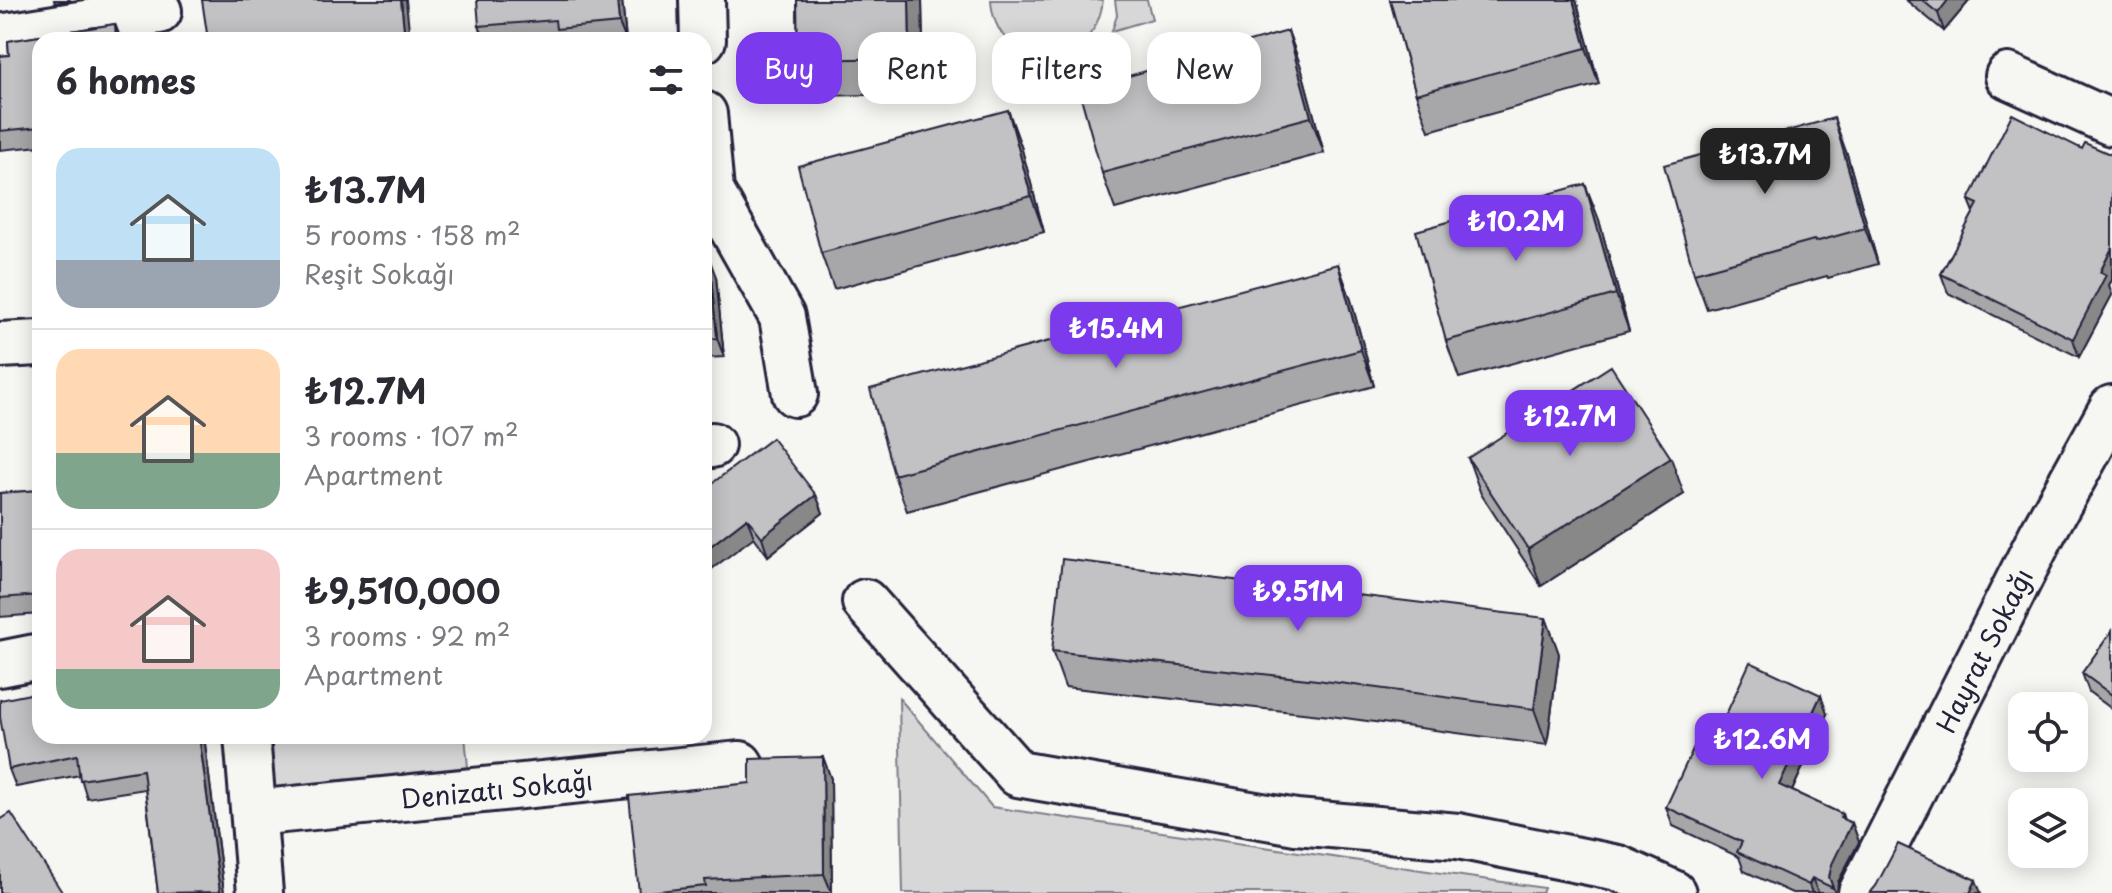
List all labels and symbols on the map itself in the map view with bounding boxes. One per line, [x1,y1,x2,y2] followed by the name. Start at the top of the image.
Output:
[1700,128,1830,196] pin: ₺13.7M
[1451,195,1581,263] pin: ₺10.2M
[1051,302,1181,370] pin: ₺15.4M
[1505,390,1635,458] pin: ₺12.7M
[1926,561,2041,739] street label: Hayrat Sokağı
[1233,565,1363,633] pin: ₺9.51M
[1697,713,1827,781] pin: ₺12.6M
[399,759,594,818] street label: Denizatı Sokağı

